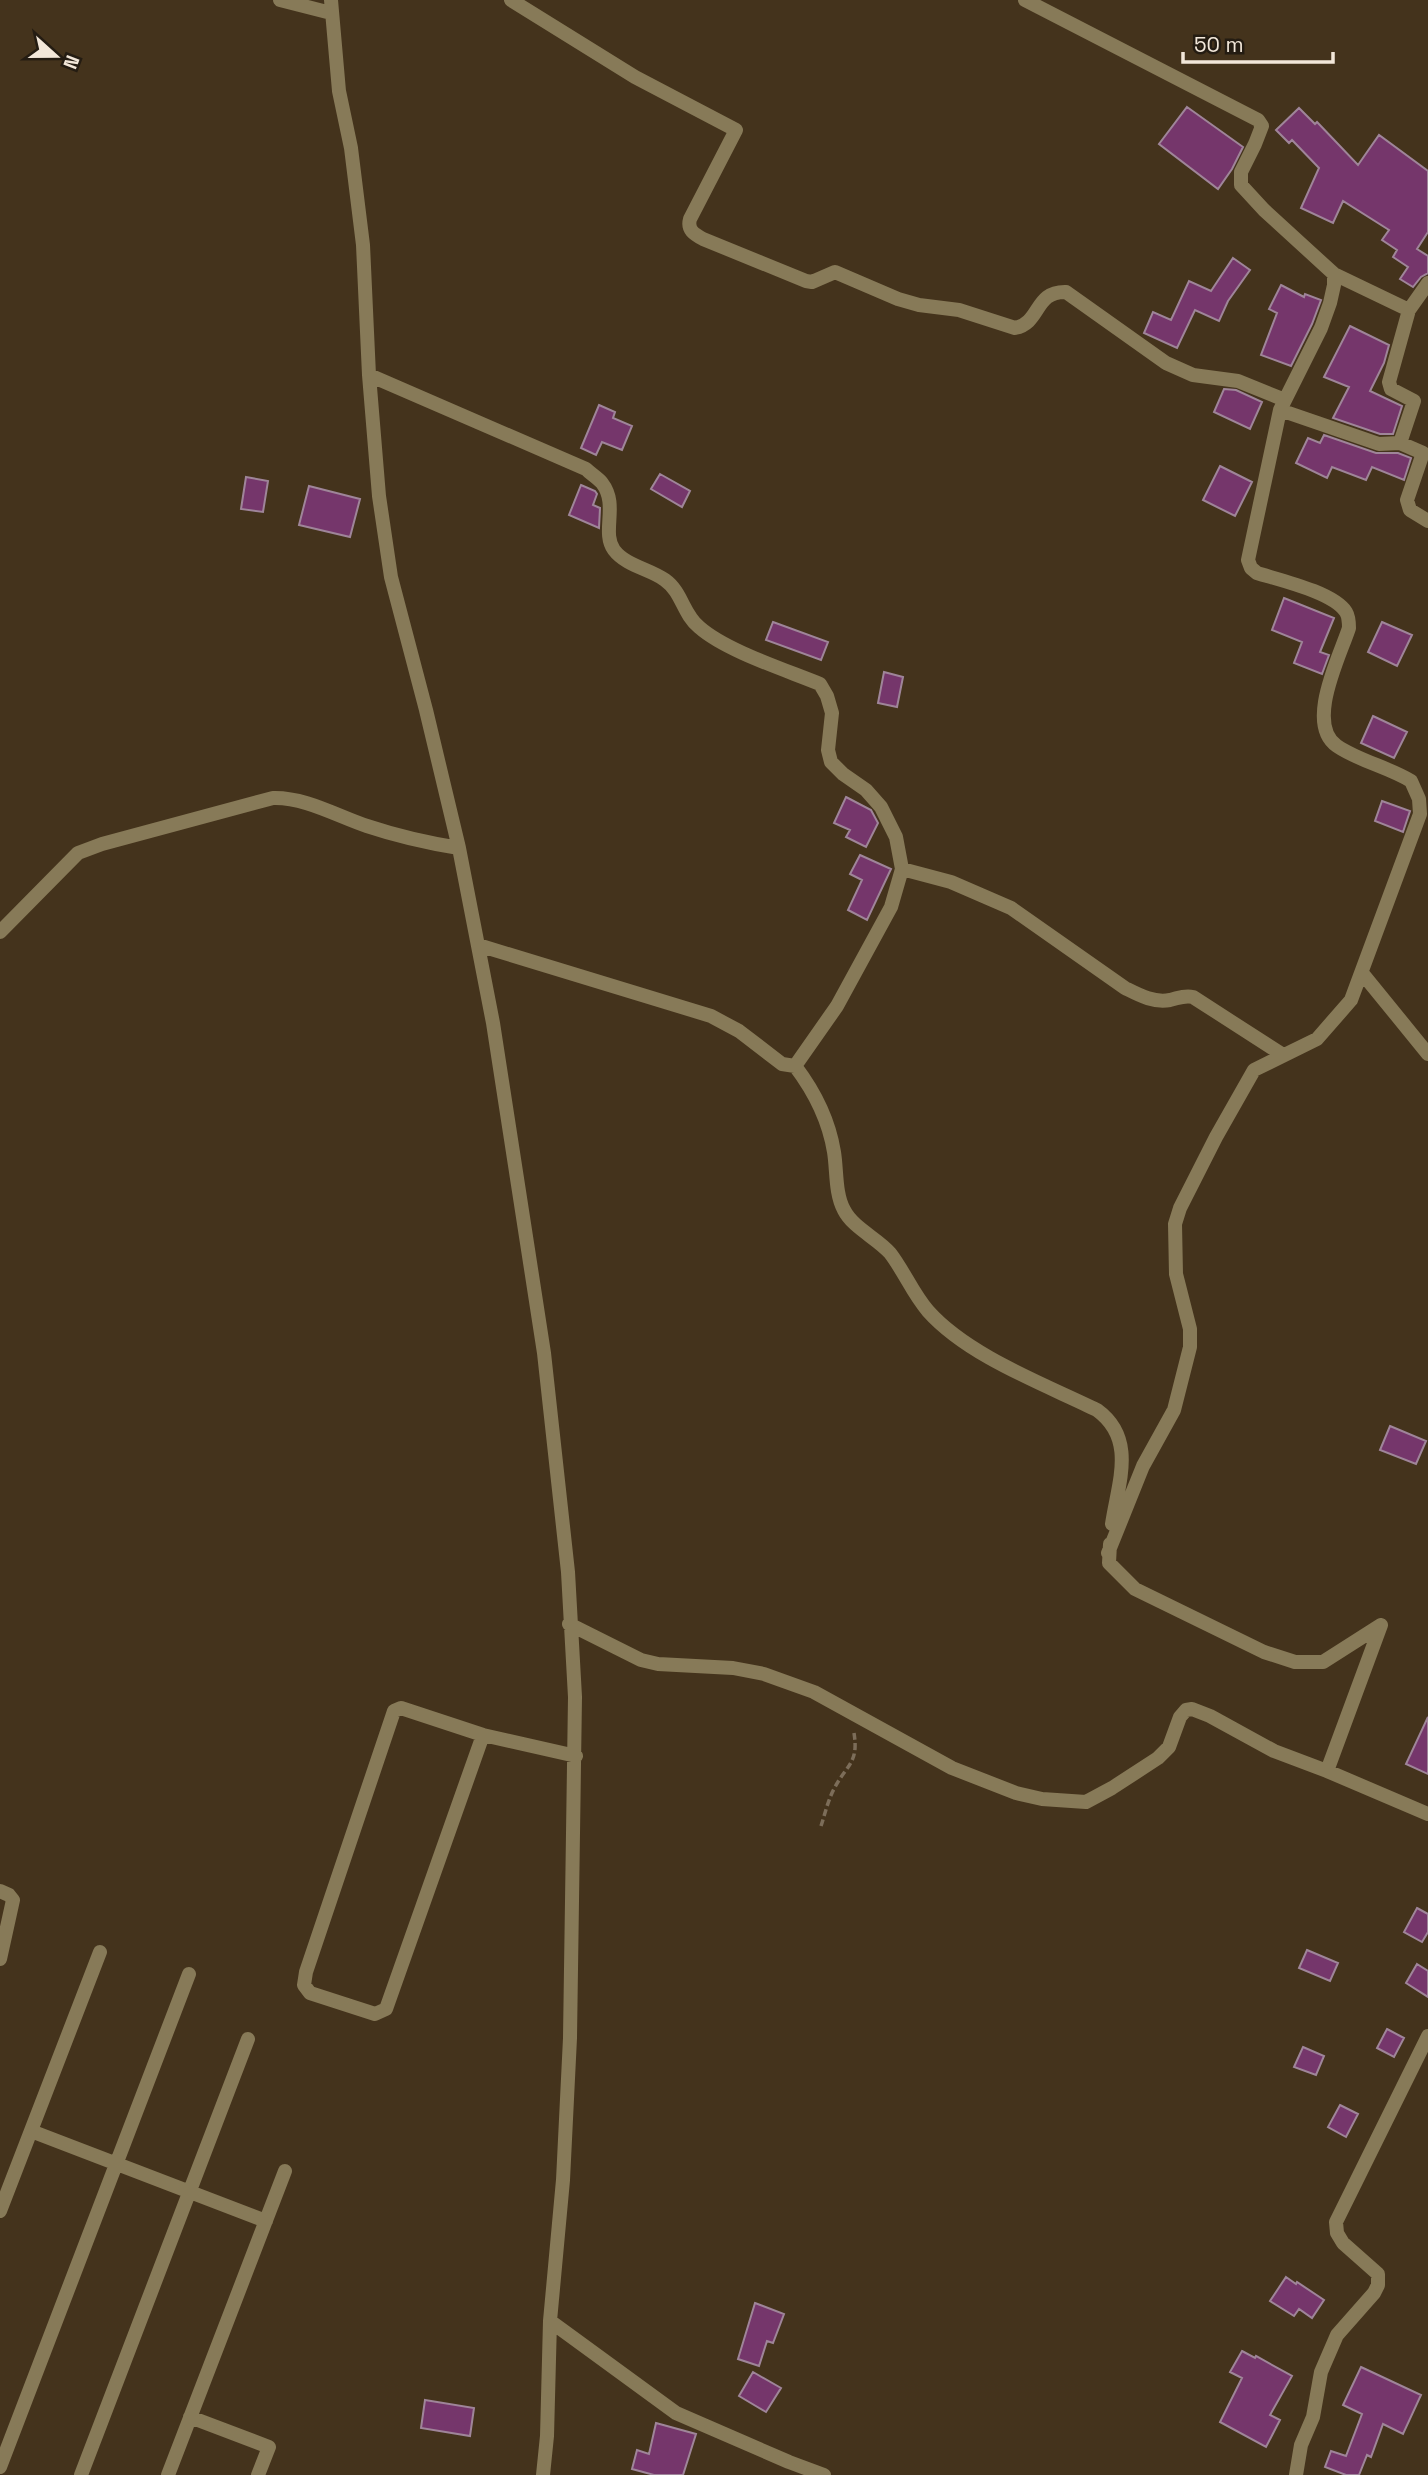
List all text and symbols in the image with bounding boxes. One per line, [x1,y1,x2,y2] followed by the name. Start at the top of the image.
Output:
[21,21,91,91] north arrow
[1183,21,1334,65] scale bar
[1194,31,1244,58] text: 50 m
[57,51,85,72] text: N

